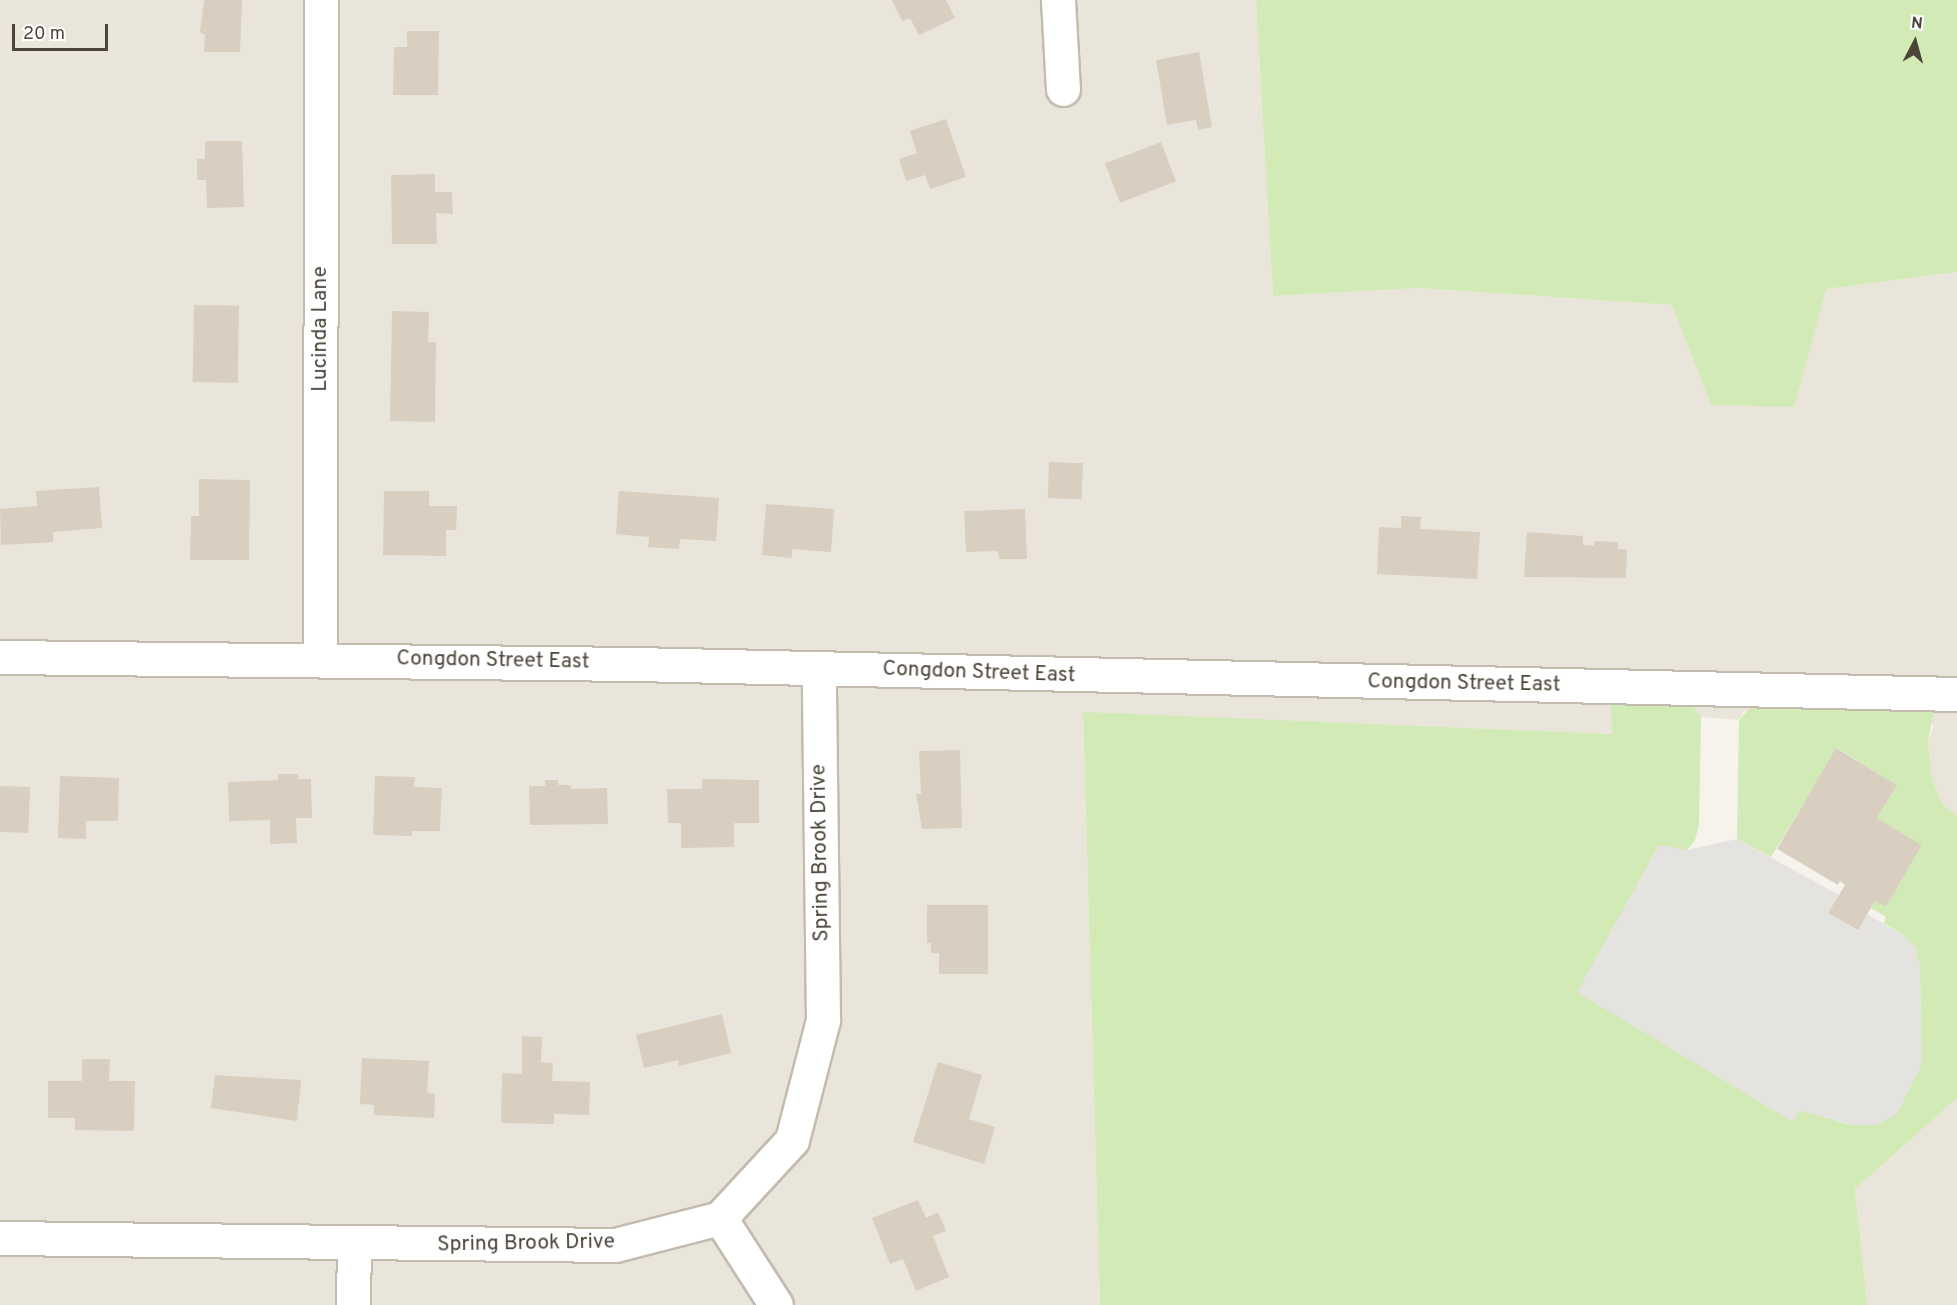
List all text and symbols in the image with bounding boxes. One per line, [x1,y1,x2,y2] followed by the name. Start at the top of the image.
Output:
[15,12,111,50] scale bar
[1885,12,1945,72] north arrow
[1910,14,1924,35] text: N
[23,23,65,46] text: 20 m
[308,266,334,392] street label: Lucinda Lane
[396,647,590,675] street label: Congdon Street East
[882,657,1076,689] street label: Congdon Street East
[1367,670,1561,698] street label: Congdon Street East
[807,764,835,942] street label: Spring Brook Drive
[437,1230,615,1258] street label: Spring Brook Drive

